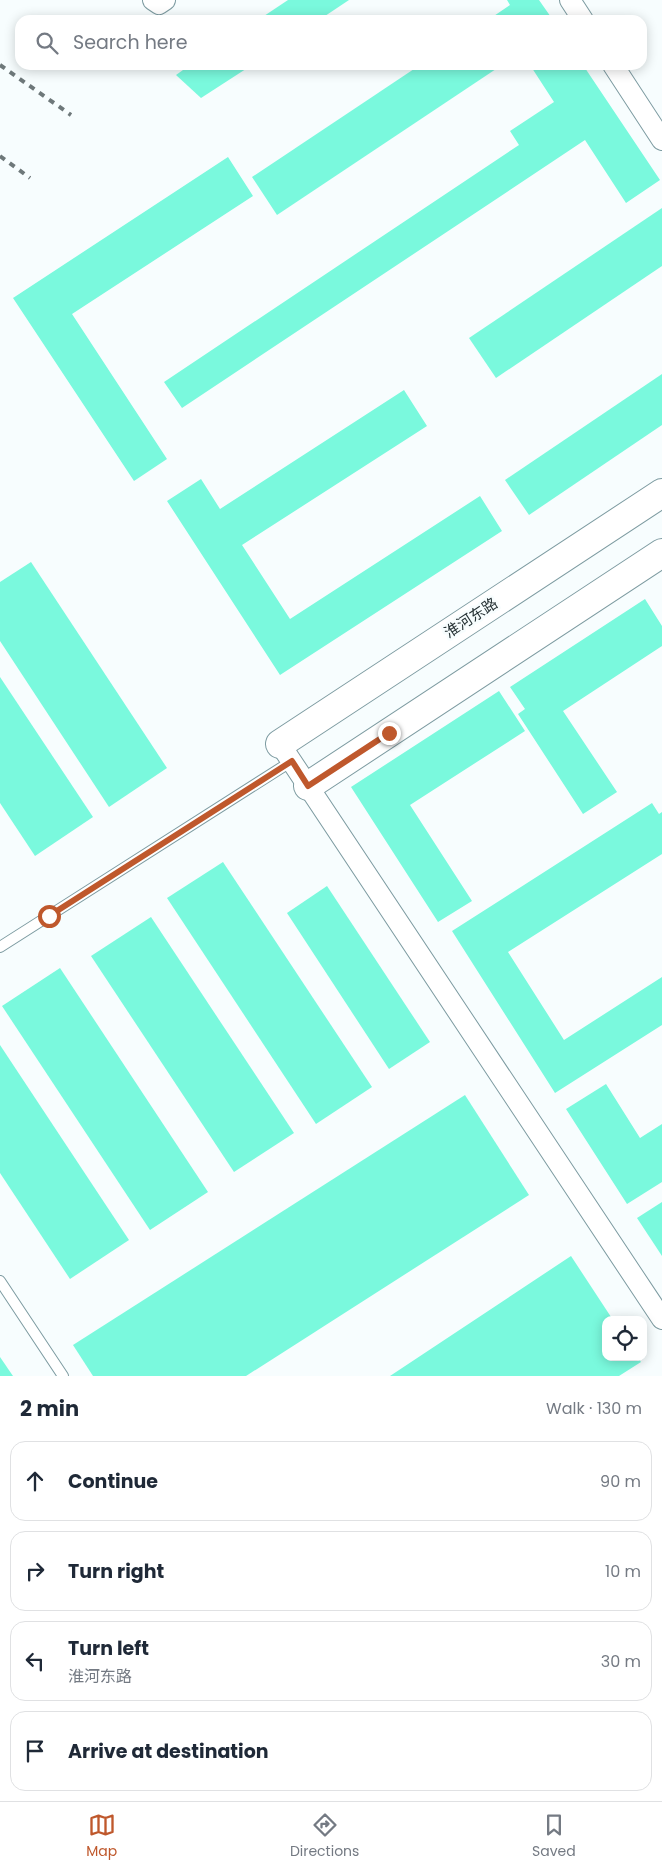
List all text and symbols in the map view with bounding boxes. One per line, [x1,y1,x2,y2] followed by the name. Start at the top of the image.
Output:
[15,15,647,70] search box
[33,29,61,57] icon: search
[73,29,187,56] text: Search here
[440,592,502,643] street label: 淮河东路
[378,722,401,745] route end
[38,905,61,928] route start
[602,1316,647,1361] map controls
[602,1316,647,1361] button: locate
[20,1394,79,1423] text: 2 min
[546,1397,642,1420] text: Walk · 130 m
[21,1467,49,1495] icon: ahead
[68,1468,158,1495] text: Continue
[600,1470,641,1493] text: 90 m
[21,1557,49,1585] icon: right
[68,1558,164,1585] text: Turn right
[605,1560,641,1583] text: 10 m
[68,1635,149,1662] text: Turn left
[21,1647,49,1675] icon: left
[601,1650,641,1673] text: 30 m
[68,1665,132,1688] text: 淮河东路
[21,1737,49,1765] icon: arrive
[68,1738,269,1765] text: Arrive at destination
[86,1811,117,1862] tab: Map
[290,1811,359,1862] tab: Directions
[532,1811,576,1862] tab: Saved

